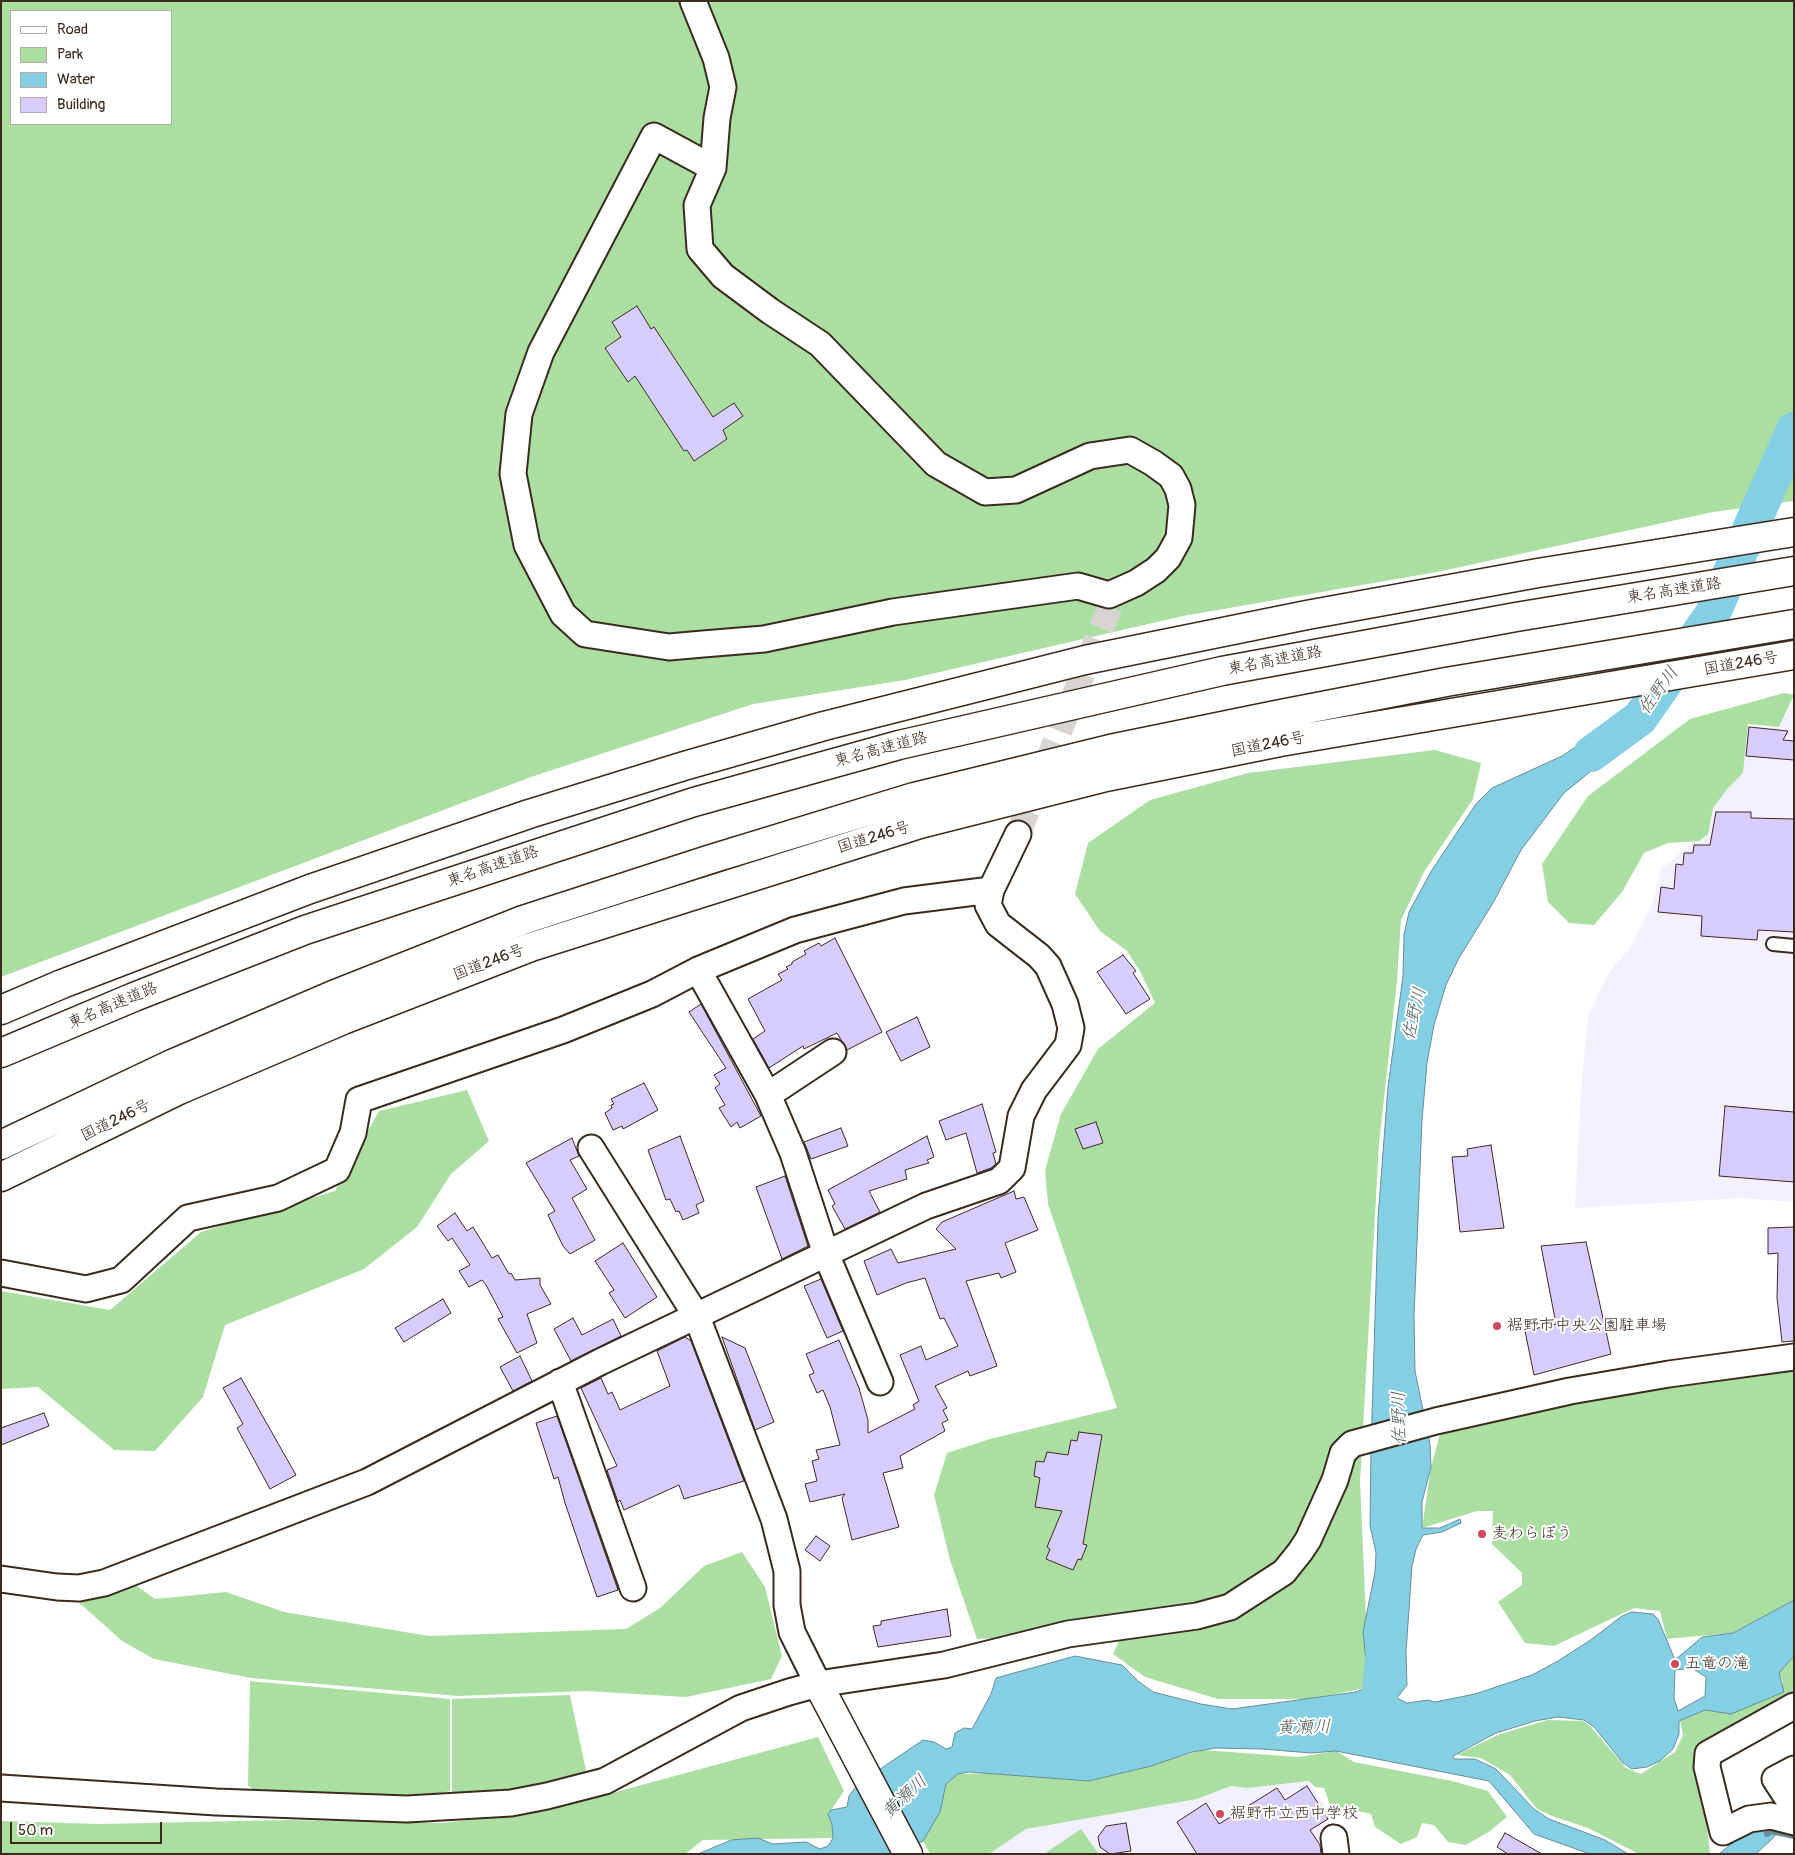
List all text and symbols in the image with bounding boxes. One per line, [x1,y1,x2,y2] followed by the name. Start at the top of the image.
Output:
[10,10,172,125] legend
[57,20,88,39] text: Road
[57,45,83,64] text: Park
[57,70,95,89] text: Water
[57,95,105,114] text: Building
[1625,574,1723,608] street label: 東名高速道路
[1226,642,1324,680] street label: 東名高速道路
[1702,648,1780,680] street label: 国道246号
[1634,663,1684,719] water label: 佐野川
[832,728,930,772] street label: 東名高速道路
[1229,728,1307,762] street label: 国道246号
[835,818,913,858] street label: 国道246号
[444,842,542,892] street label: 東名高速道路
[450,941,528,985] street label: 国道246号
[65,978,161,1034] street label: 東名高速道路
[1398,985,1432,1043] water label: 佐野川
[78,1096,154,1146] street label: 国道246号
[1507,1316,1667,1336] place label: 裾野市中央公園駐車場
[1491,1320,1503,1332] marker: 裾野市中央公園駐車場
[1389,1391,1411,1445] water label: 佐野川
[1492,1524,1572,1544] place label: 麦わらぼう
[1476,1528,1488,1540] marker: 麦わらぼう
[1685,1654,1749,1674] place label: 五竜の滝
[1669,1658,1681,1670] marker: 五竜の滝
[1277,1717,1331,1739] water label: 黄瀬川
[878,1771,932,1823] water label: 黄瀬川
[1230,1804,1358,1824] place label: 裾野市立西中学校
[1214,1808,1226,1820] marker: 裾野市立西中学校
[12,1812,165,1844] scale bar
[18,1821,53,1840] text: 50 m

